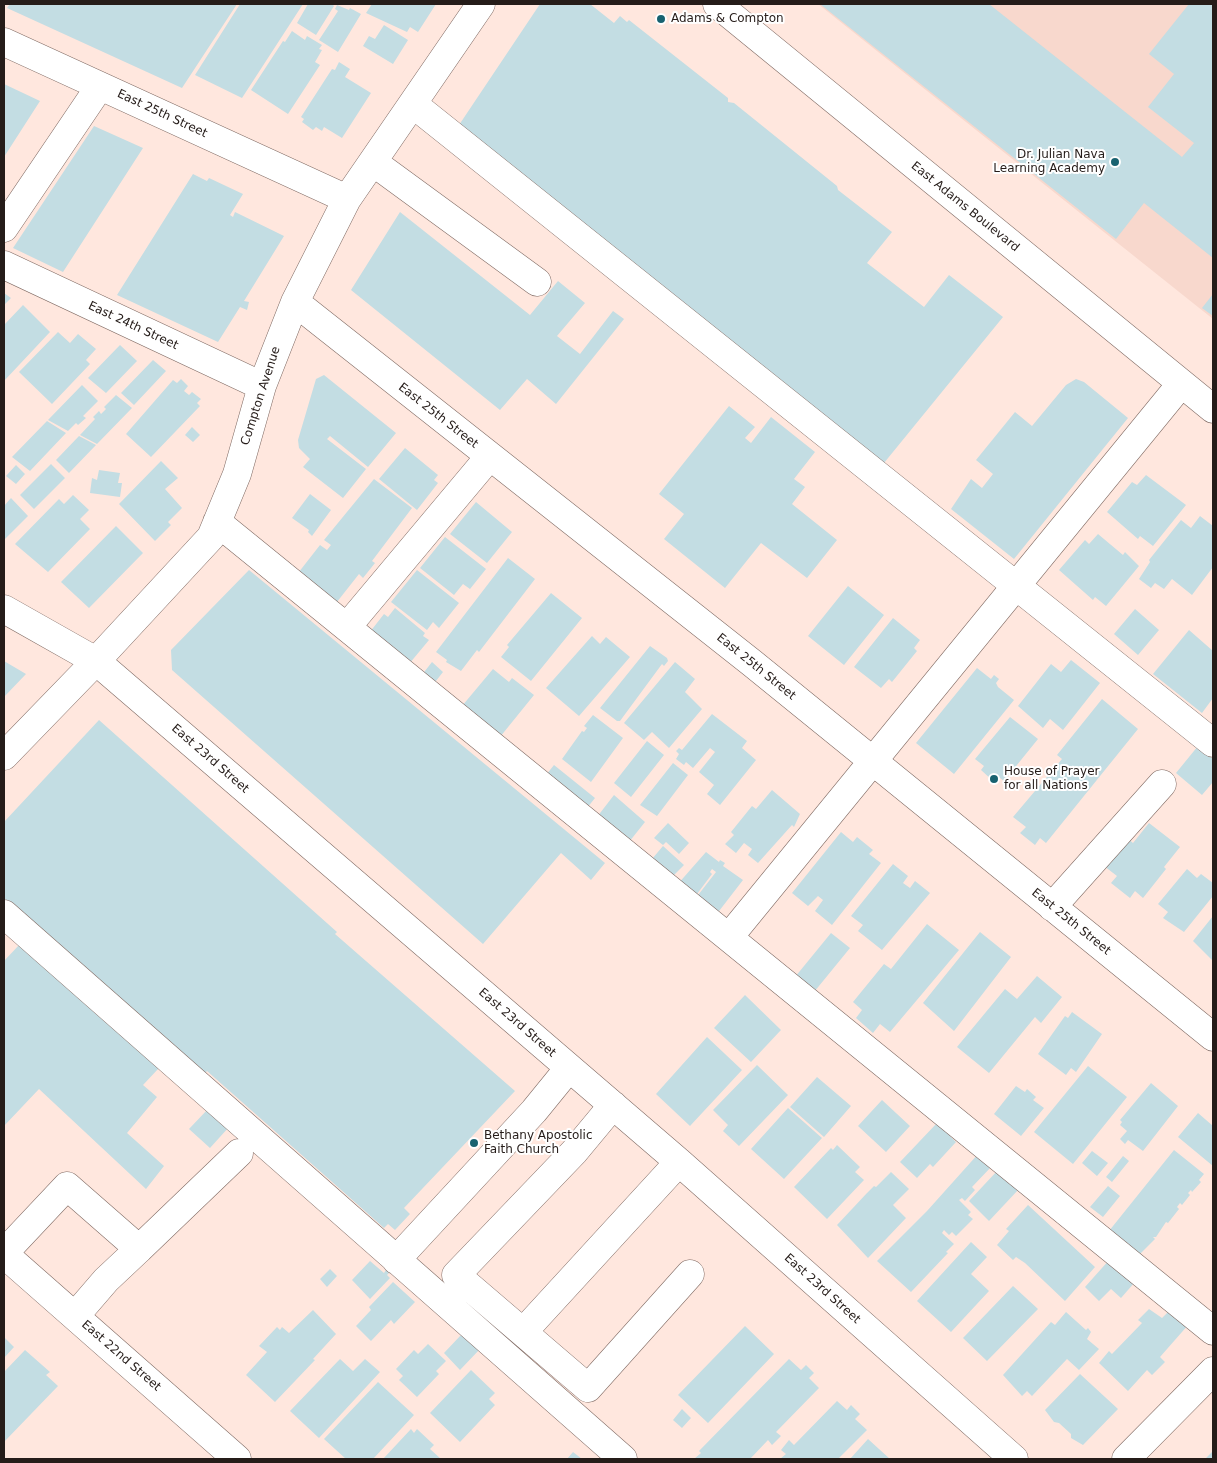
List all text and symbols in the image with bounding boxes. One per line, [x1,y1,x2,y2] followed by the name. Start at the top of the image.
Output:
[671,12,784,26] place label: Adams & Compton
[655,13,667,25] marker: Adams & Compton
[115,87,209,141] street label: East 25th Street
[993,148,1105,176] place label: Dr. Julian Nava Learning Academy
[1109,156,1121,168] marker: Dr. Julian Nava Learning Academy
[908,159,1022,255] street label: East Adams Boulevard
[86,299,180,353] street label: East 24th Street
[238,345,284,447] street label: Compton Avenue
[395,380,481,452] street label: East 25th Street
[714,631,798,703] street label: East 25th Street
[168,722,252,796] street label: East 23rd Street
[1004,765,1100,793] place label: House of Prayer for all Nations
[988,773,1000,785] marker: House of Prayer for all Nations
[1029,886,1113,958] street label: East 25th Street
[475,986,559,1060] street label: East 23rd Street
[484,1129,593,1157] place label: Bethany Apostolic Faith Church
[468,1137,480,1149] marker: Bethany Apostolic Faith Church
[781,1251,863,1327] street label: East 23rd Street
[78,1318,164,1394] street label: East 22nd Street

